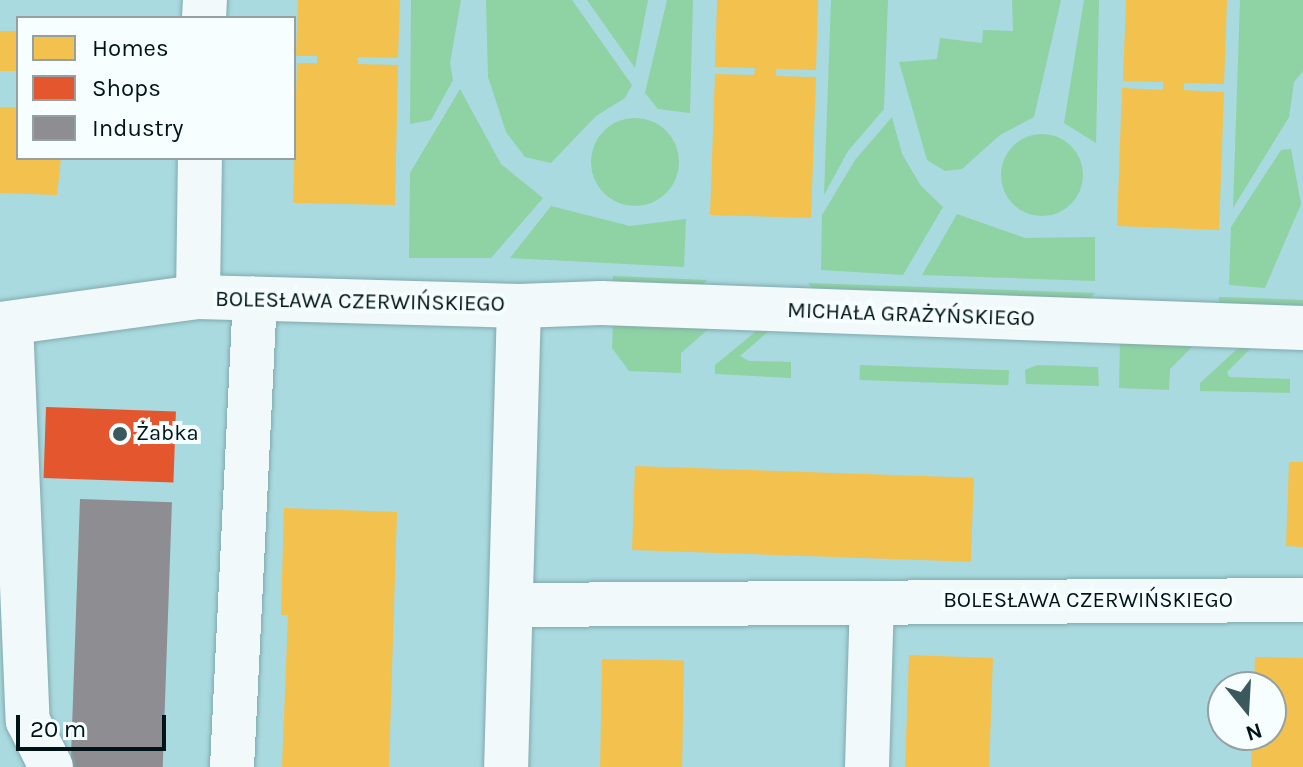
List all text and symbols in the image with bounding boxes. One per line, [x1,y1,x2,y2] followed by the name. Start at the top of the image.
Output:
[16,16,296,160] legend
[92,34,169,62] text: Homes
[92,74,161,102] text: Shops
[92,114,183,142] text: Industry
[215,286,505,318] street label: BOLESŁAWA CZERWIŃSKIEGO
[787,297,1035,333] street label: MICHAŁA GRAŻYŃSKIEGO
[136,421,199,447] place label: Żabka
[111,425,129,443] marker: Żabka
[943,588,1233,614] street label: BOLESŁAWA CZERWIŃSKIEGO
[1207,671,1287,751] north arrow
[20,699,170,749] scale bar
[30,715,86,743] text: 20 m
[1242,717,1265,747] text: N

